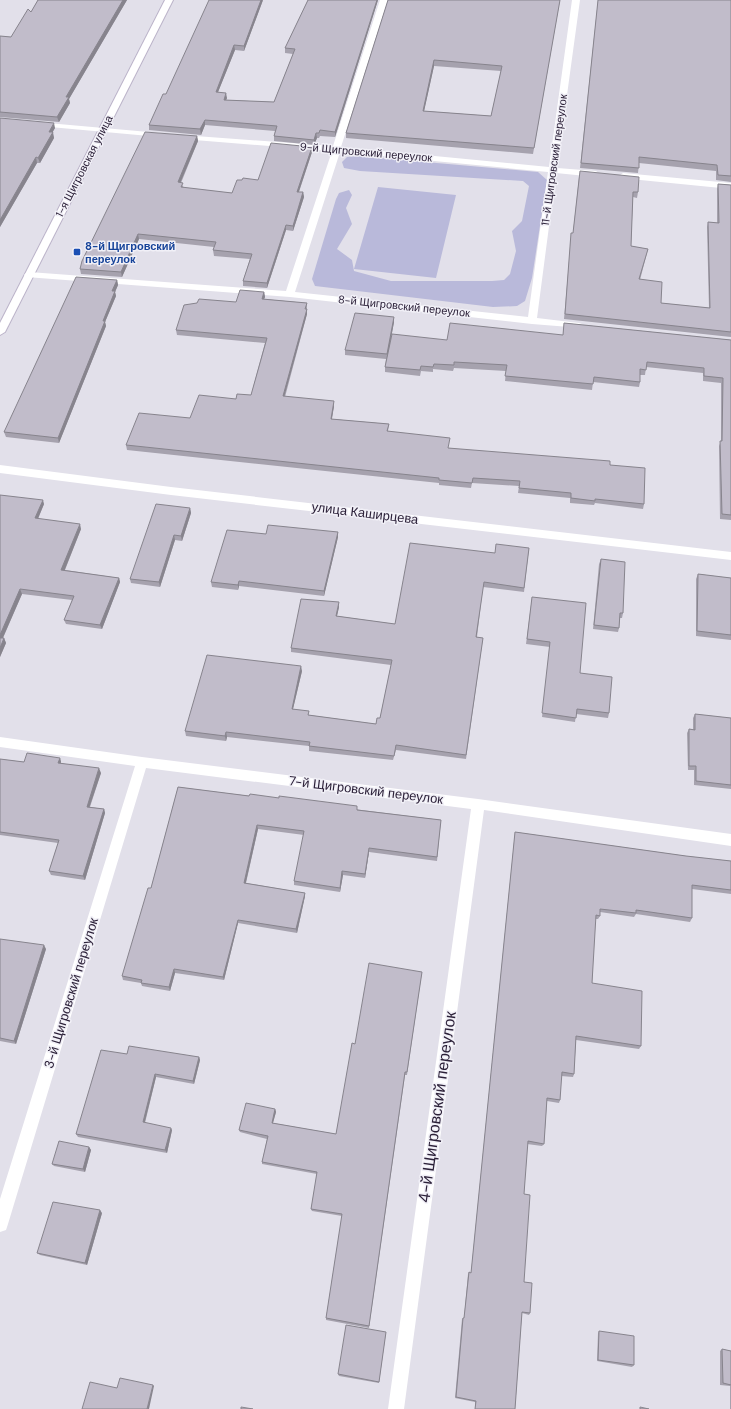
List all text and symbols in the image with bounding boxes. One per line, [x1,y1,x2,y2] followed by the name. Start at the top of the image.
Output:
[538,93,570,227] street label: 11-й Щигровский переулок
[52,112,116,219] street label: 1-я Щигровская улица
[299,139,433,165] street label: 9-й Щигровский переулок
[85,239,175,266] place label: 8-й Щигровский переулок
[72,247,82,257] marker: 8-й Щигровский переулок
[337,292,471,320] street label: 8-й Щигровский переулок
[311,498,420,528] street label: улица Каширцева
[288,772,444,808] street label: 7-й Щигровский переулок
[40,915,102,1070] street label: 3-й Щигровский переулок
[413,1009,461,1204] street label: 4-й Щигровский переулок

